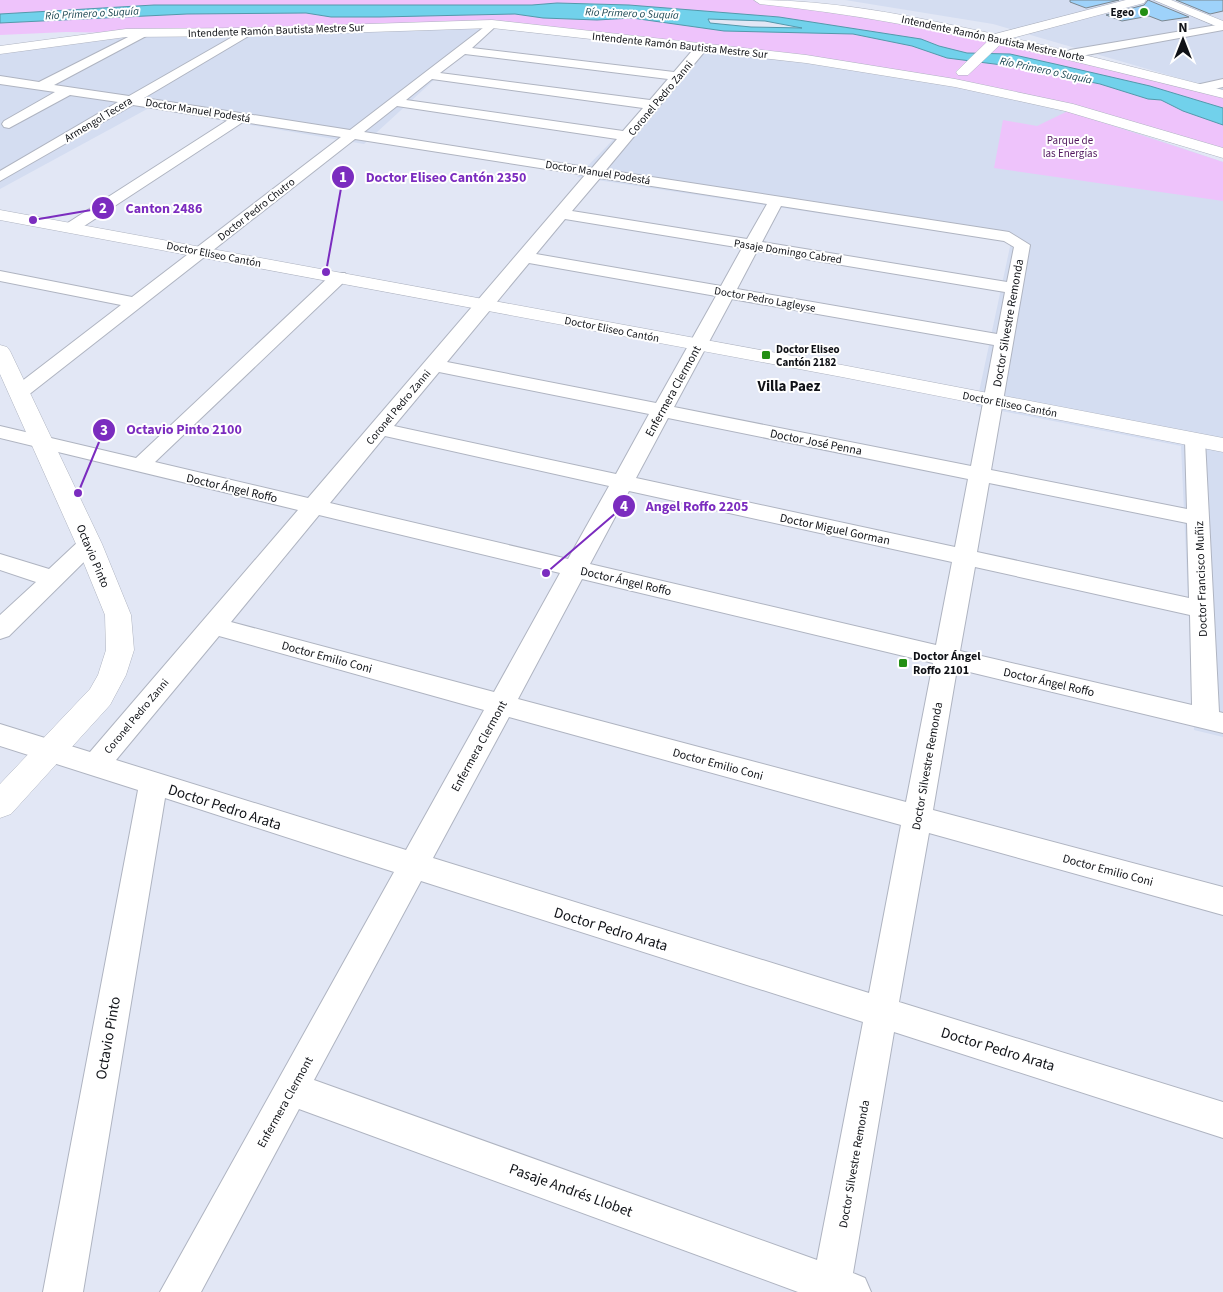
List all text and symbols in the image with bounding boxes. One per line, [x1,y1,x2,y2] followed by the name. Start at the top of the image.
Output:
[45,4,139,23] water label: Río Primero o Suquía
[585,4,679,23] water label: Río Primero o Suquía
[1110,5,1134,20] place label: Egeo
[1138,6,1150,18] marker: Egeo
[900,12,1086,65] street label: Intendente Ramón Bautista Mestre Norte
[1158,15,1208,65] north arrow
[1178,18,1188,38] text: N
[188,20,365,41] street label: Intendente Ramón Bautista Mestre Sur
[591,29,769,62] street label: Intendente Ramón Bautista Mestre Sur
[998,53,1093,88] water label: Río Primero o Suquía
[624,58,696,139] street label: Coronel Pedro Zanni
[62,93,135,146] street label: Armengol Tecera
[144,95,251,126] street label: Doctor Manuel Podestá
[1043,133,1098,161] park label: Parque de las Energías
[544,157,651,188] street label: Doctor Manuel Podestá
[331,162,536,191] callout: Doctor Eliseo Cantón 2350
[339,167,347,188] text: 1
[366,168,526,188] text: Doctor Eliseo Cantón 2350
[215,174,298,244] street label: Doctor Pedro Chutro
[91,193,213,222] callout: Canton 2486
[99,198,107,219] text: 2
[126,199,202,219] text: Canton 2486
[733,236,843,267] street label: Pasaje Domingo Cabred
[165,238,263,271] street label: Doctor Eliseo Cantón
[989,258,1028,388] street label: Doctor Silvestre Remonda
[713,283,817,316] street label: Doctor Pedro Lagleyse
[563,313,661,346] street label: Doctor Eliseo Cantón
[776,342,840,370] place label: Doctor Eliseo Cantón 2182
[641,343,706,440] street label: Enfermera Clermont
[760,349,772,361] marker: Doctor Eliseo Cantón 2182
[362,367,434,448] street label: Coronel Pedro Zanni
[757,376,821,397] district label: Villa Paez
[961,388,1059,421] street label: Doctor Eliseo Cantón
[91,415,252,444] callout: Octavio Pinto 2100
[100,420,108,441] text: 3
[126,420,242,440] text: Octavio Pinto 2100
[768,425,863,460] street label: Doctor José Penna
[185,470,279,507] street label: Doctor Ángel Roffo
[611,491,759,520] callout: Angel Roffo 2205
[620,496,628,517] text: 4
[645,497,748,517] text: Angel Roffo 2205
[778,509,892,549] street label: Doctor Miguel Gorman
[1191,521,1212,637] street label: Doctor Francisco Muñiz
[72,522,114,591] street label: Octavio Pinto
[579,563,673,600] street label: Doctor Ángel Roffo
[280,637,374,678] street label: Doctor Emilio Coni
[913,648,981,679] place label: Doctor Ángel Roffo 2101
[897,657,909,669] marker: Doctor Ángel Roffo 2101
[1002,664,1096,701] street label: Doctor Ángel Roffo
[100,676,172,757] street label: Coronel Pedro Zanni
[447,698,512,795] street label: Enfermera Clermont
[908,701,947,831] street label: Doctor Silvestre Remonda
[671,744,765,785] street label: Doctor Emilio Coni
[165,779,284,836] street label: Doctor Pedro Arata
[1061,850,1155,891] street label: Doctor Emilio Coni
[551,902,670,957] street label: Doctor Pedro Arata
[91,995,126,1081] street label: Octavio Pinto
[938,1022,1057,1077] street label: Doctor Pedro Arata
[253,1054,318,1151] street label: Enfermera Clermont
[835,1099,874,1229] street label: Doctor Silvestre Remonda
[506,1158,635,1223] street label: Pasaje Andrés Llobet

